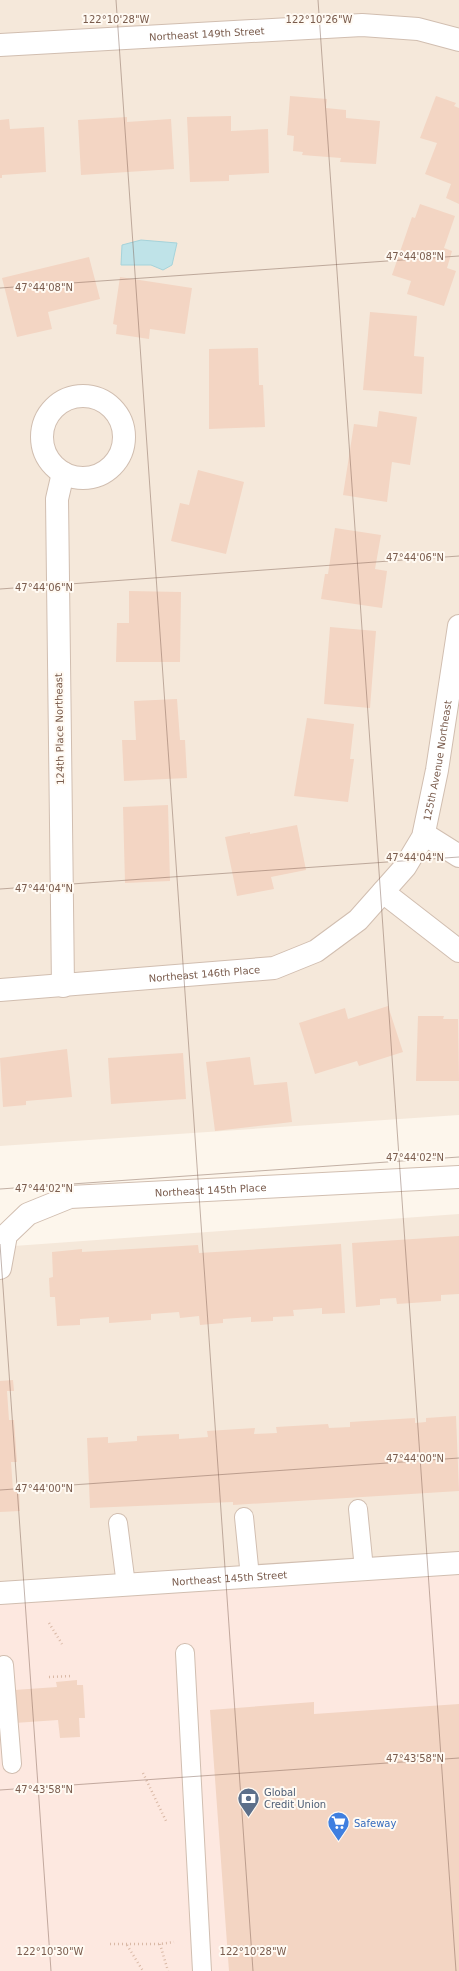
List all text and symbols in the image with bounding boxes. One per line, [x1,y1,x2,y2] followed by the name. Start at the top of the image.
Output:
[83,14,149,25] text: 122°10'28"W
[286,14,352,25] text: 122°10'26"W
[149,25,265,43] street label: Northeast 149th Street
[386,251,444,262] text: 47°44'08"N
[15,282,73,293] text: 47°44'08"N
[386,552,444,563] text: 47°44'06"N
[15,582,73,593] text: 47°44'06"N
[53,673,66,785] street label: 124th Place Northeast
[421,699,454,822] street label: 125th Avenue Northeast
[386,852,444,863] text: 47°44'04"N
[15,883,73,894] text: 47°44'04"N
[148,964,261,984] street label: Northeast 146th Place
[386,1152,444,1163] text: 47°44'02"N
[154,1182,267,1199] street label: Northeast 145th Place
[15,1183,73,1194] text: 47°44'02"N
[386,1453,444,1464] text: 47°44'00"N
[15,1483,73,1494] text: 47°44'00"N
[171,1569,288,1588] street label: Northeast 145th Street
[386,1753,444,1764] text: 47°43'58"N
[15,1784,73,1795] text: 47°43'58"N
[235,1785,261,1818] bank icon: Global Credit Union
[264,1787,326,1810] place label: Global Credit Union
[326,1810,352,1843] supermarket icon: Safeway
[354,1818,396,1829] place label: Safeway
[17,1946,83,1957] text: 122°10'30"W
[220,1946,286,1957] text: 122°10'28"W

